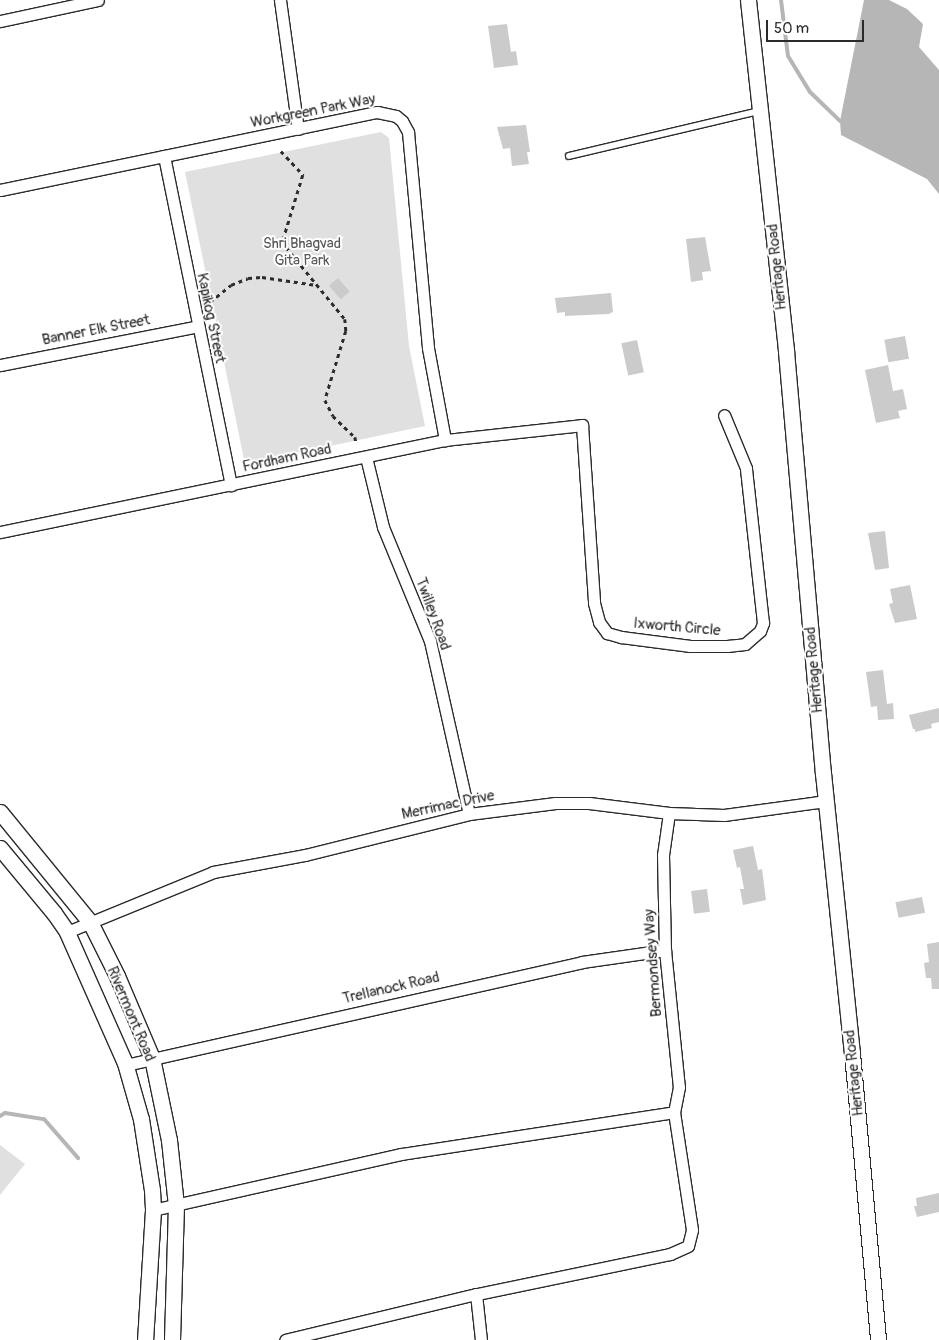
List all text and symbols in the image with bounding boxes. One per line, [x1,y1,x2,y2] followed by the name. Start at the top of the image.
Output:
[769,10,866,42] scale bar
[774,19,809,38] text: 50 m
[249,90,377,132] street label: Workgreen Park Way
[764,223,790,311] street label: Heritage Road
[263,234,341,269] park label: Shri Bhagvad Gita Park
[193,271,229,365] street label: Kapikog Street
[41,311,151,349] street label: Banner Elk Street
[241,440,333,476] street label: Fordham Road
[412,575,454,653] street label: Twilley Road
[633,614,721,640] street label: Ixworth Circle
[801,626,827,714] street label: Heritage Road
[400,786,496,824] street label: Merrimac Drive
[640,908,666,1018] street label: Bermondsey Way
[103,964,159,1064] street label: Rivermont Road
[341,968,441,1008] street label: Trellanock Road
[841,1029,867,1117] street label: Heritage Road

